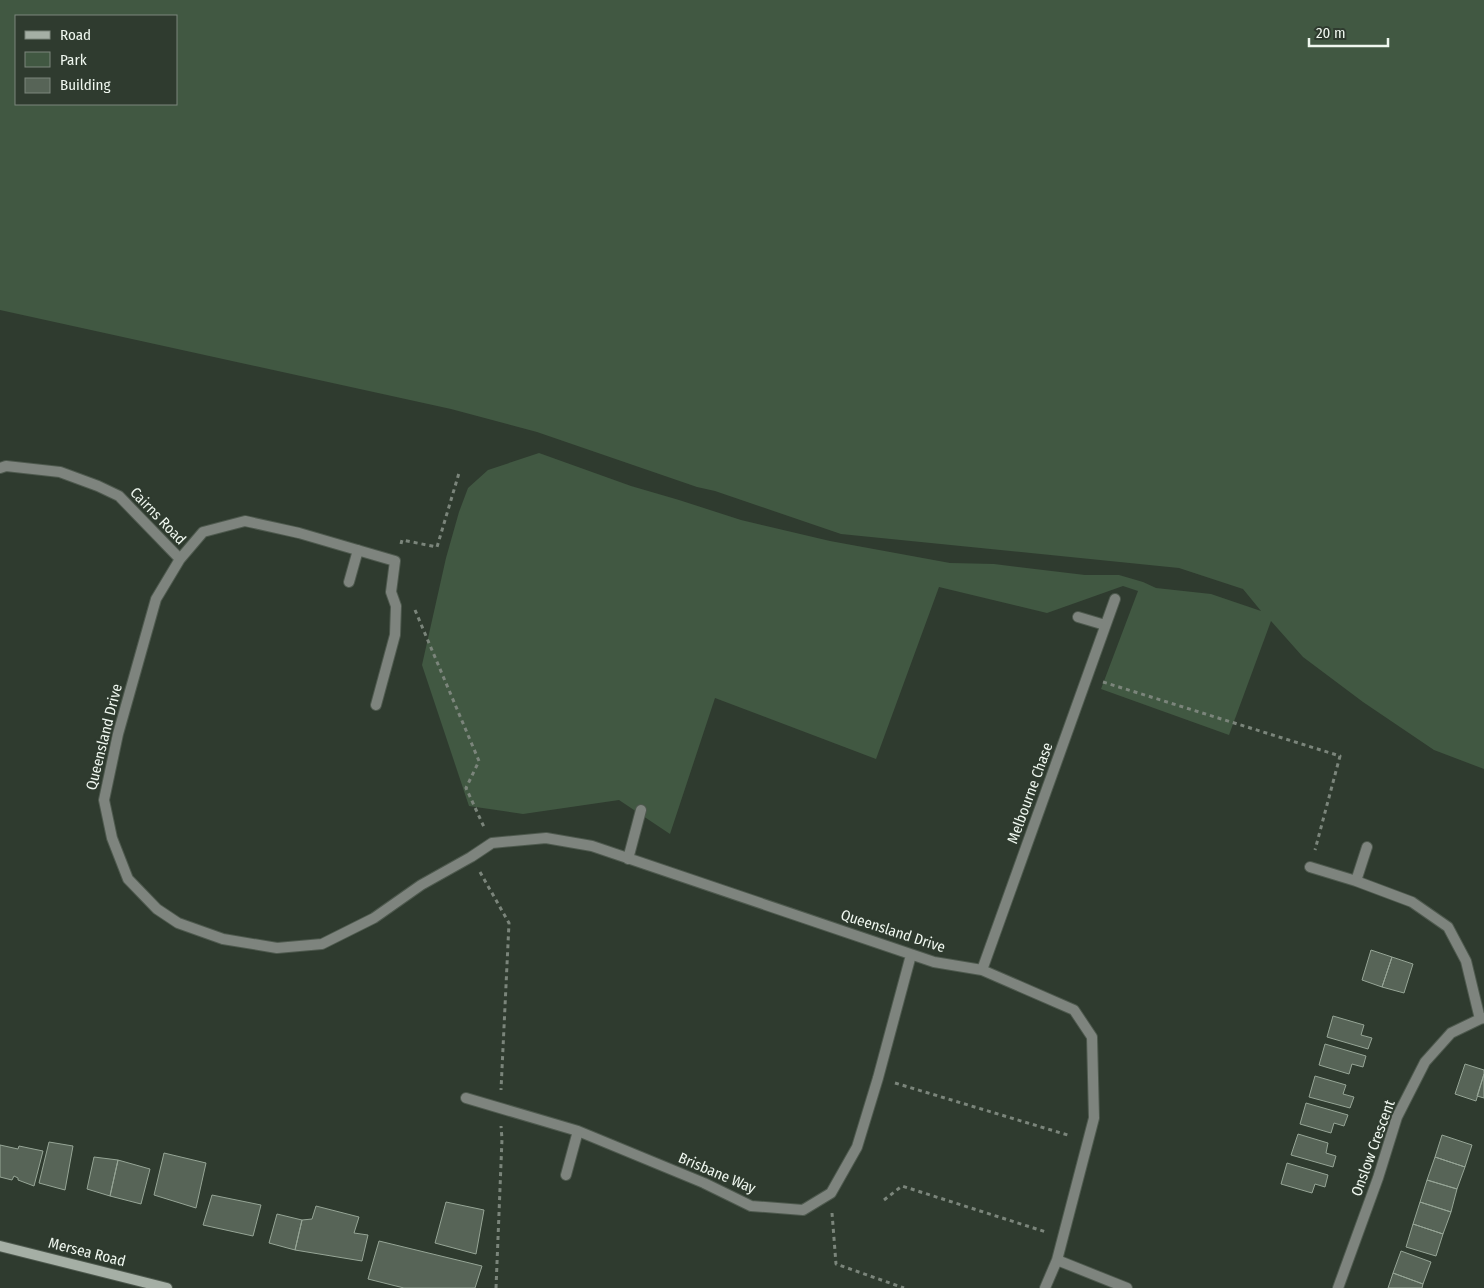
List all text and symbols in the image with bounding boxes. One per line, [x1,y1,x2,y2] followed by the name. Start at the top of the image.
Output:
[15,15,178,105] legend
[1309,15,1388,47] scale bar
[1316,24,1346,42] text: 20 m
[60,26,91,44] text: Road
[60,51,87,69] text: Park
[60,76,111,94] text: Building
[126,484,190,548] street label: Cairns Road
[82,682,126,792] street label: Queensland Drive
[1003,740,1057,846] street label: Melbourne Chase
[838,906,948,956] street label: Queensland Drive
[1347,1097,1399,1199] street label: Onslow Crescent
[676,1149,759,1197] street label: Brisbane Way
[47,1234,127,1270] street label: Mersea Road

